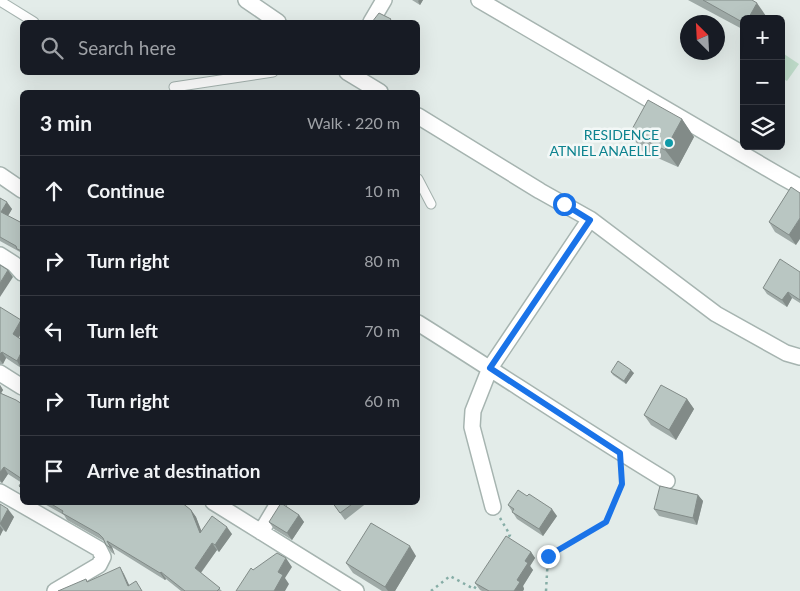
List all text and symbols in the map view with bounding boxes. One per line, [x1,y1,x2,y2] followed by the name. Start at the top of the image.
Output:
[680,15,725,60] north arrow
[740,15,785,150] map controls
[740,15,785,60] button: +
[20,20,420,75] search box
[38,34,66,62] icon: search
[78,36,176,59] text: Search here
[740,60,785,105] button: −
[740,105,785,150] button: layers
[40,110,92,135] text: 3 min
[307,113,400,132] text: Walk · 220 m
[549,126,659,159] place label: RESIDENCE ATNIEL ANAELLE
[663,137,675,149] marker: RESIDENCE ATNIEL ANAELLE
[40,177,68,205] icon: ahead
[87,179,165,202] text: Continue
[364,181,400,200] text: 10 m
[553,193,576,216] route start
[40,247,68,275] icon: right
[87,249,169,272] text: Turn right
[364,251,400,270] text: 80 m
[40,317,68,345] icon: left
[87,319,158,342] text: Turn left
[364,321,400,340] text: 70 m
[40,387,68,415] icon: right
[87,389,169,412] text: Turn right
[364,391,400,410] text: 60 m
[40,457,68,485] icon: arrive
[87,459,260,482] text: Arrive at destination
[537,545,560,568] route end

